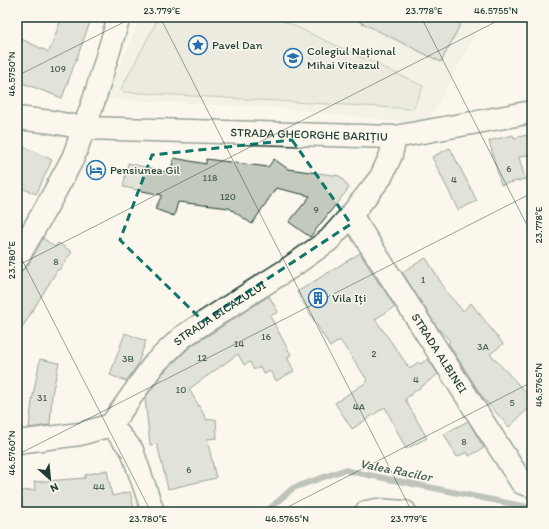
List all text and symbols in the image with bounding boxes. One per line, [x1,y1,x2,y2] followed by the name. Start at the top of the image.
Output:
[144,4,181,17] text: 23.779°E
[405,4,443,17] text: 23.778°E
[474,4,518,17] text: 46.5755°N
[187,34,209,56] place icon: Pavel Dan
[212,38,263,52] place label: Pavel Dan
[307,44,396,72] place label: Colegiul Național Mihai Viteazul
[282,47,304,69] school or university icon: Colegiul Național Mihai Viteazul
[5,51,18,97] text: 46.5750°N
[50,62,66,75] house number: 109
[230,125,388,144] street label: STRADA GHEORGHE BARIȚIU
[85,159,107,181] hotel icon: Pensiunea Gil
[506,162,512,175] house number: 6
[110,163,181,177] place label: Pensiunea Gil
[203,171,218,184] house number: 118
[451,173,457,186] house number: 4
[220,190,236,203] house number: 120
[313,203,319,216] house number: 9
[532,206,545,244] text: 23.778°E
[5,240,18,279] text: 23.780°E
[53,255,59,268] house number: 8
[421,273,426,286] house number: 1
[170,278,268,349] street label: STRADA BICAZULUI
[307,287,329,309] building icon: Vila Iți
[332,291,366,305] place label: Vila Iți
[408,311,470,396] street label: STRADA ALBINEI
[261,330,271,343] house number: 16
[234,337,244,350] house number: 14
[477,340,490,353] house number: 3A
[371,347,377,360] house number: 2
[197,351,208,364] house number: 12
[122,352,134,365] house number: 3B
[532,363,545,407] text: 46.5765°N
[413,373,419,386] house number: 4
[176,383,186,396] house number: 10
[37,391,47,404] house number: 31
[509,396,515,409] house number: 5
[353,400,366,413] house number: 4A
[5,430,18,476] text: 46.5760°N
[461,435,467,448] house number: 8
[359,456,435,485] water label: Valea Racilor
[30,459,70,499] north arrow
[186,463,192,476] house number: 6
[48,480,61,495] text: N
[93,480,105,493] house number: 44
[129,512,168,525] text: 23.780°E
[265,512,309,525] text: 46.5765°N
[391,512,428,525] text: 23.779°E

